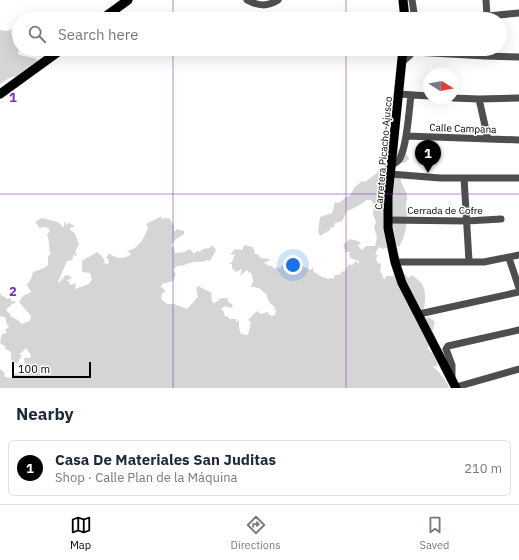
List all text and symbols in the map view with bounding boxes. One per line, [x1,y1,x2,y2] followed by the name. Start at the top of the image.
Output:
[12,12,507,56] search box
[26,23,48,45] icon: search
[58,25,138,44] text: Search here
[423,68,459,104] north arrow
[9,89,17,106] text: 1
[372,95,395,210] street label: Carretera Picacho-Ajusco
[429,121,497,136] street label: Calle Campana
[415,140,441,173] pin: 1
[407,204,483,217] street label: Cerrada de Cofre
[283,255,303,275] your location
[9,283,17,300] text: 2
[12,360,91,379] scale bar
[18,362,50,376] text: 100 m
[16,403,74,425] text: Nearby
[55,450,276,469] text: Casa De Materiales San Juditas
[26,460,34,477] text: 1
[464,460,502,477] text: 210 m
[55,469,237,486] text: Shop · Calle Plan de la Máquina
[70,514,92,552] tab: Map
[231,514,281,552] tab: Directions
[420,514,449,552] tab: Saved

